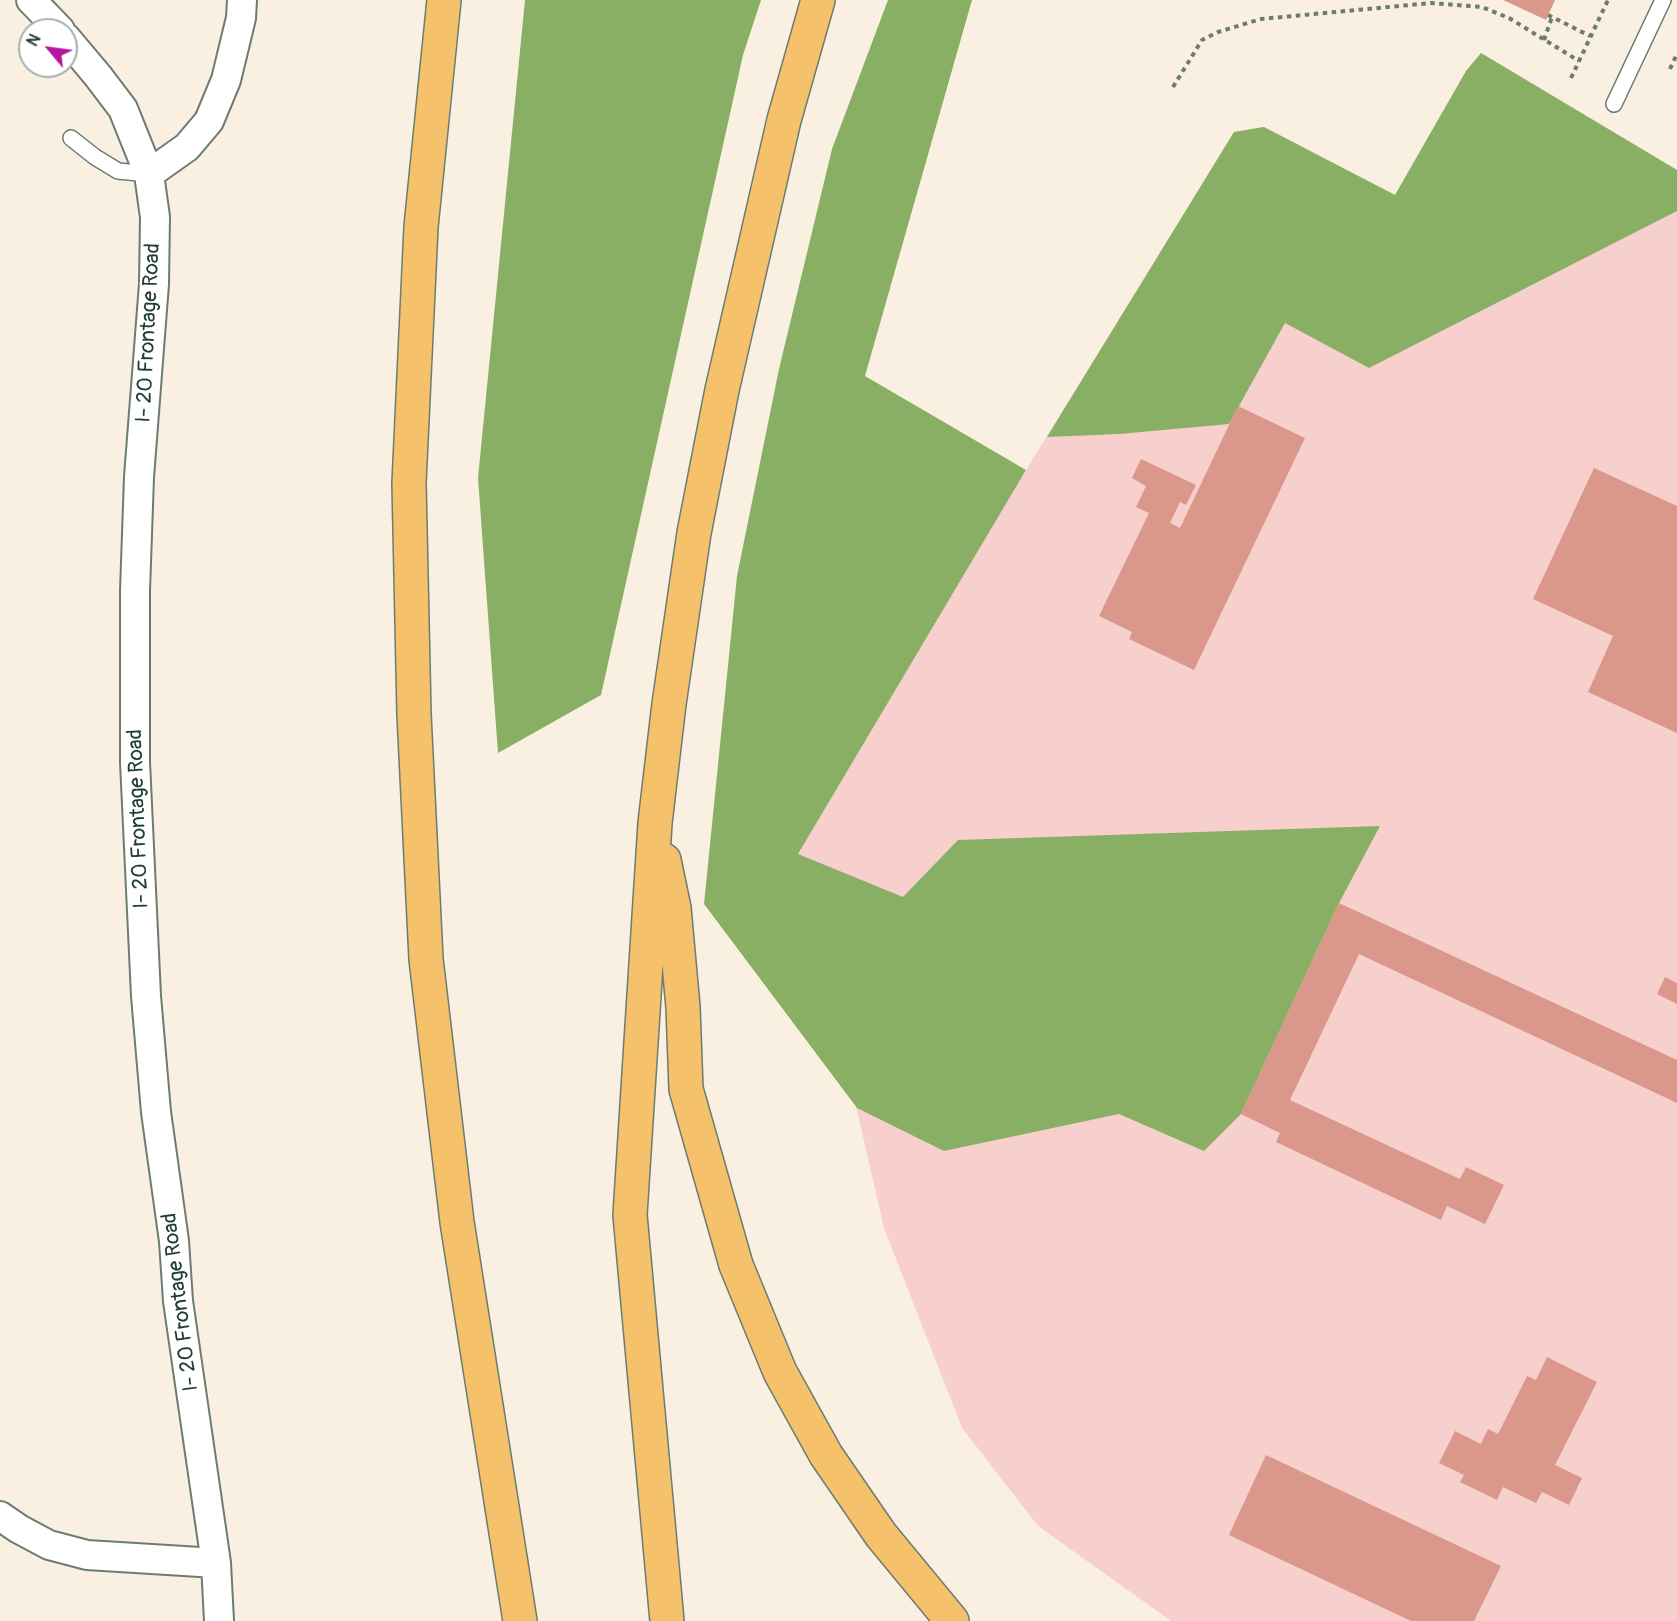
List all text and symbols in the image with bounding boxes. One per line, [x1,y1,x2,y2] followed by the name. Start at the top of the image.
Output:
[18,18,78,78] north arrow
[23,31,45,50] text: N
[132,243,166,423] street label: I- 20 Frontage Road
[123,729,155,909] street label: I- 20 Frontage Road
[158,1211,204,1393] street label: I- 20 Frontage Road

